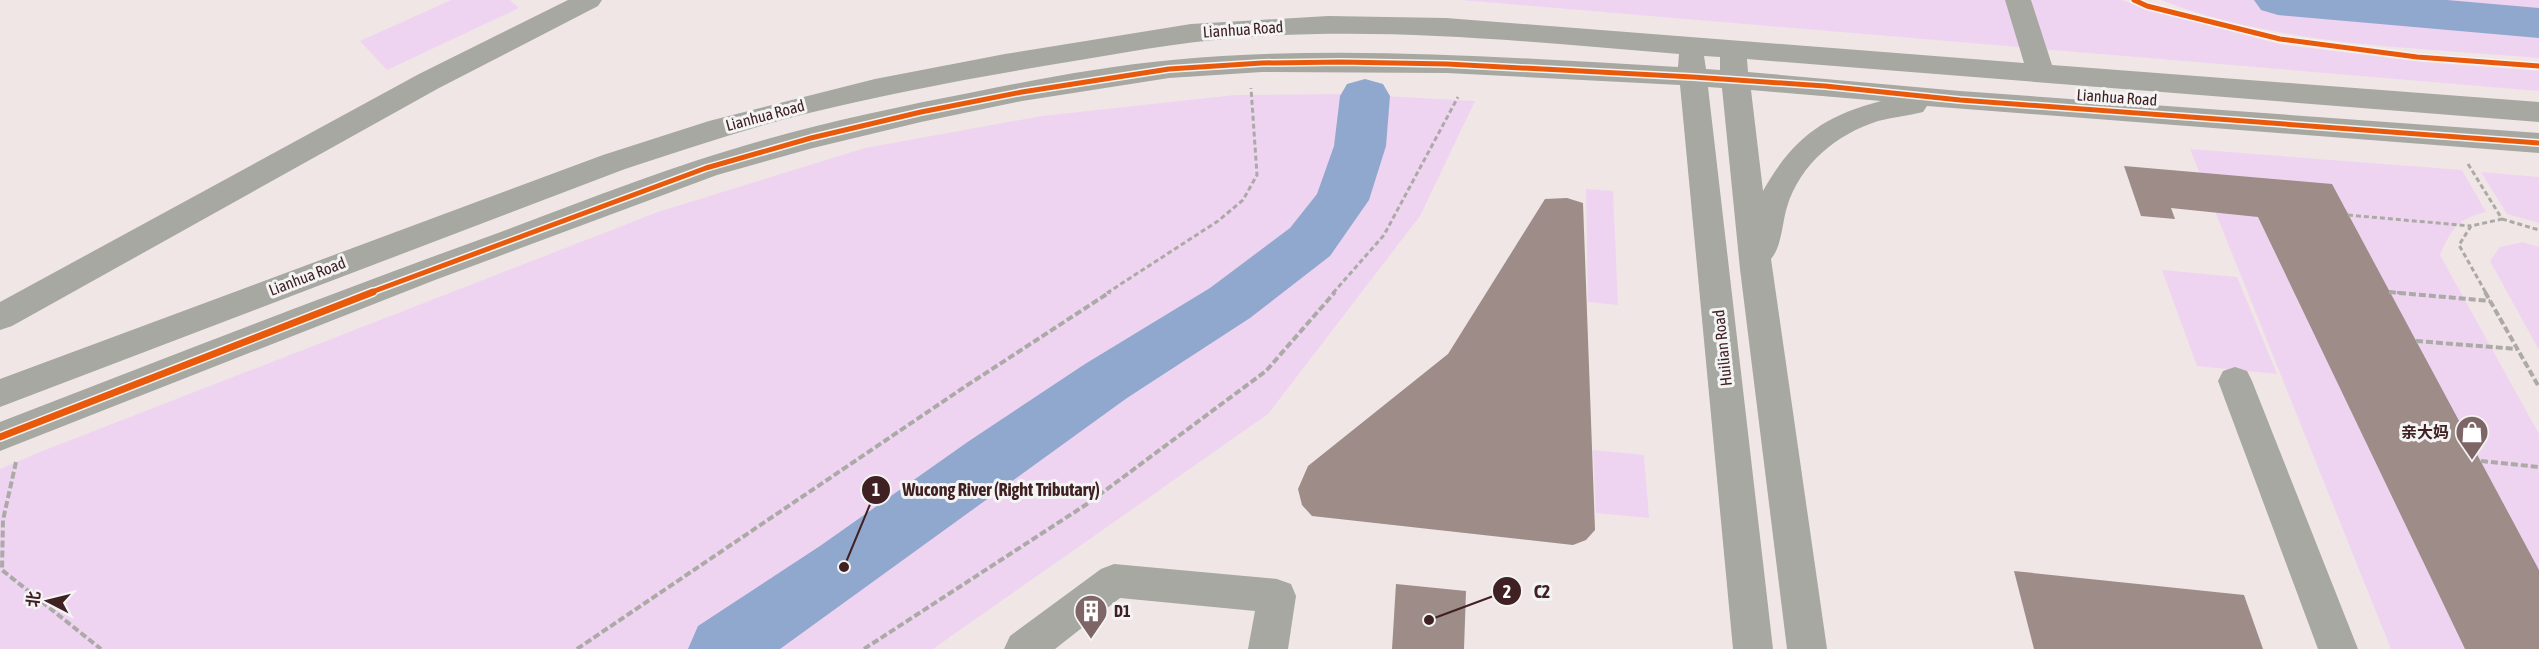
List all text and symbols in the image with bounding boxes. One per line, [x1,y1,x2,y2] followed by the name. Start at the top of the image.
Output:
[1202,17,1284,41] street label: Lianhua Road
[2076,85,2158,109] street label: Lianhua Road
[724,96,806,134] street label: Lianhua Road
[266,253,348,299] street label: Lianhua Road
[1709,309,1735,387] street label: Huilian Road
[2454,414,2490,461] shop icon: 亲大妈
[2401,423,2449,441] place label: 亲大妈
[861,472,1112,508] callout: Wucong River (Right Tributary)
[872,479,880,500] text: 1
[901,479,1100,500] text: Wucong River (Right Tributary)
[18,571,78,631] north arrow
[1492,573,1563,609] callout: C2
[1503,581,1511,602] text: 2
[1534,581,1550,602] text: C2
[23,590,43,608] text: 北
[1073,593,1109,640] building icon: D1
[1114,602,1131,620] place label: D1

